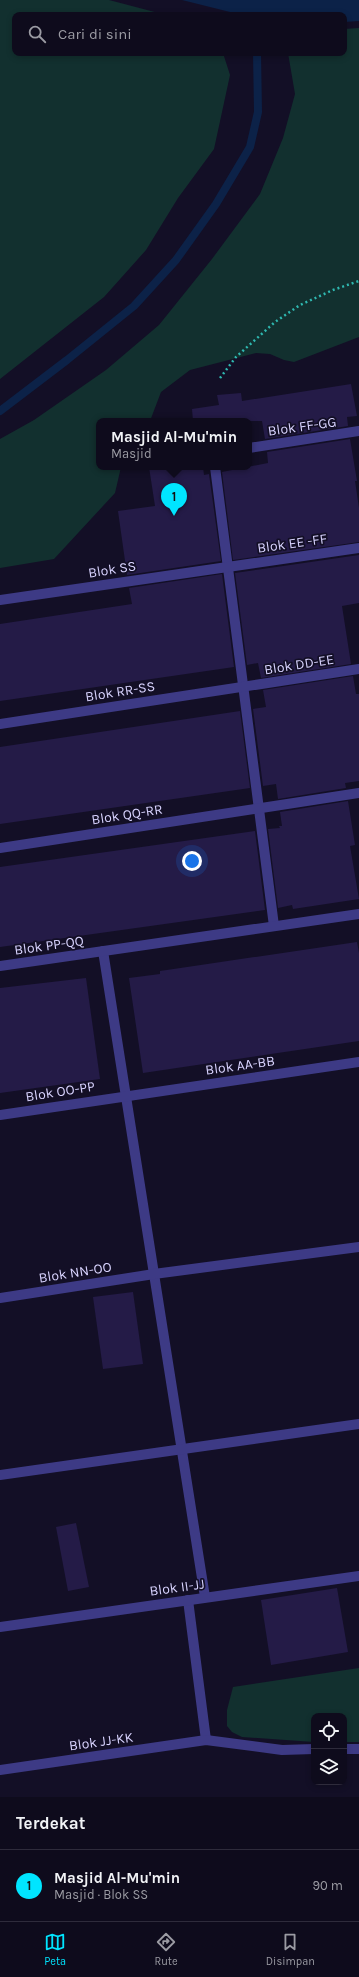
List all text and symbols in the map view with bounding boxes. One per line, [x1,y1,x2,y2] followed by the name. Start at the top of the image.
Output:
[12,12,347,56] search box
[26,23,48,45] icon: search
[58,25,132,43] text: Cari di sini
[267,413,337,440] street label: Blok FF-GG
[96,418,252,470] popup
[111,428,237,446] text: Masjid Al-Mu'min
[111,446,152,461] text: Masjid
[161,483,187,516] pin: 1
[256,530,328,557] street label: Blok EE -FF
[87,557,137,582] street label: Blok SS
[263,651,335,678] street label: Blok DD-EE
[84,678,156,705] street label: Blok RR-SS
[90,800,164,829] street label: Blok QQ-RR
[182,851,202,871] your location
[13,932,85,959] street label: Blok PP-QQ
[204,1052,276,1079] street label: Blok AA-BB
[24,1078,96,1105] street label: Blok OO-PP
[37,1258,113,1287] street label: Blok NN-OO
[148,1575,206,1600] street label: Blok II-JJ
[311,1713,347,1785] map controls
[311,1713,347,1749] button: locate
[68,1729,135,1754] street label: Blok JJ-KK
[311,1749,347,1785] button: layers
[16,1813,85,1833] text: Terdekat
[54,1869,180,1887] text: Masjid Al-Mu'min
[27,1878,31,1893] text: 1
[312,1878,343,1893] text: 90 m
[54,1887,148,1902] text: Masjid · Blok SS
[44,1931,66,1968] tab: Peta
[154,1931,178,1968] tab: Rute
[266,1931,315,1968] tab: Disimpan

